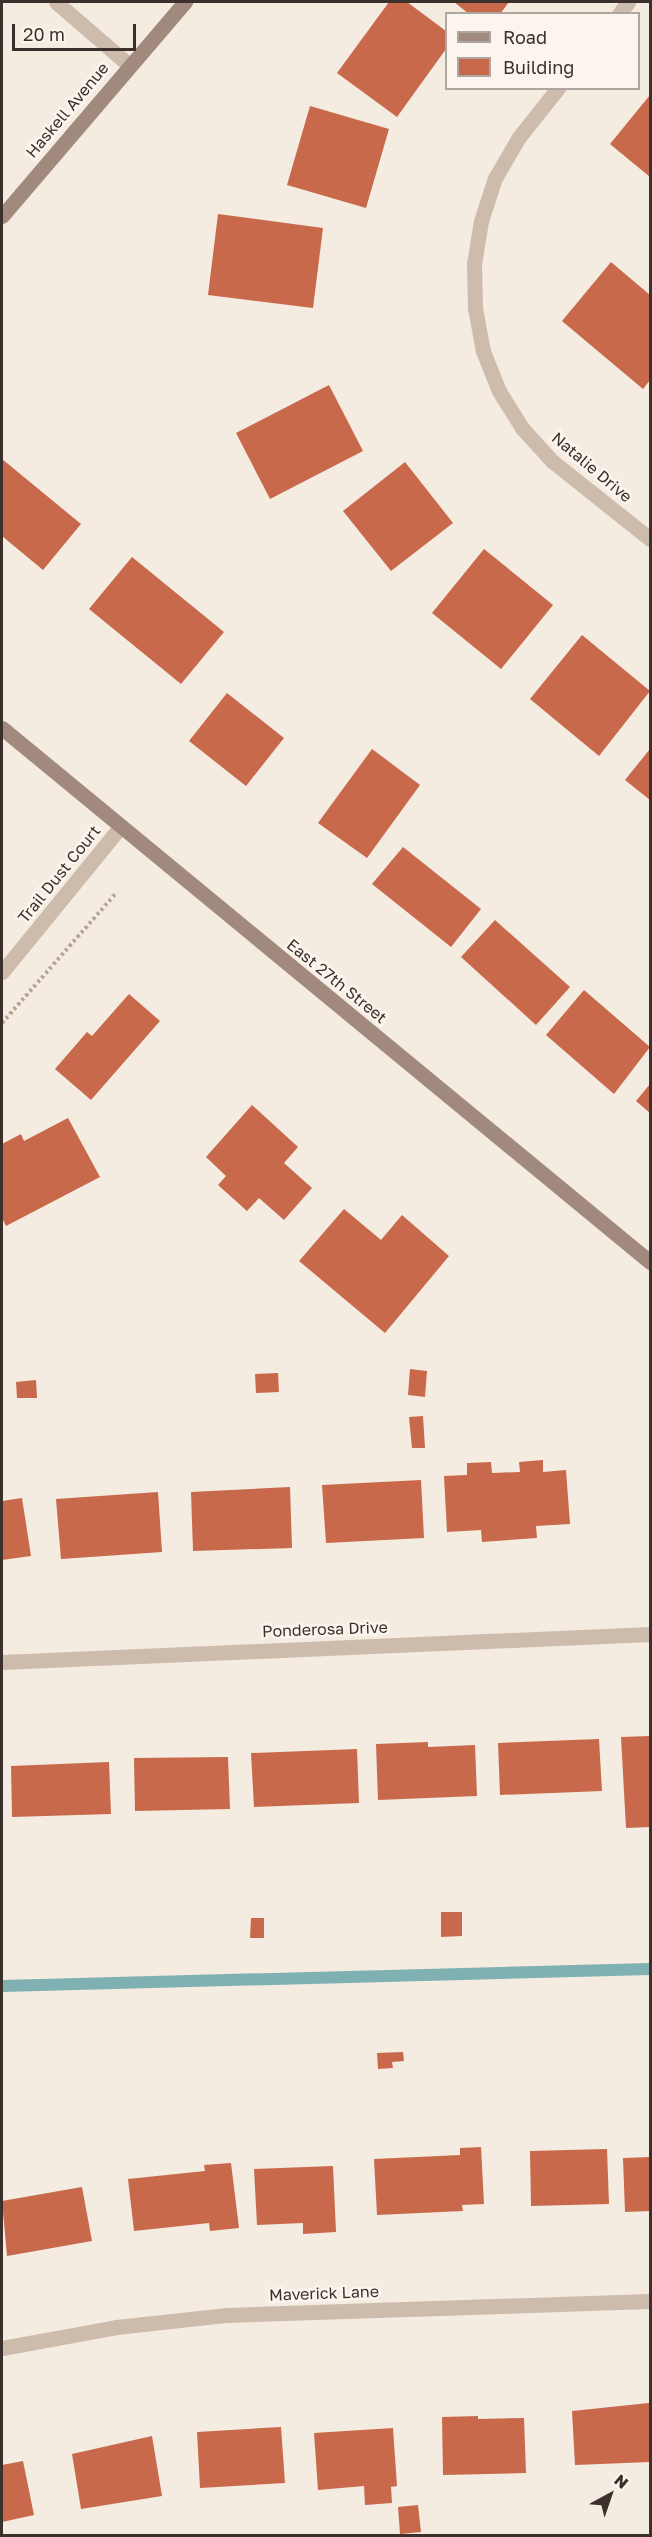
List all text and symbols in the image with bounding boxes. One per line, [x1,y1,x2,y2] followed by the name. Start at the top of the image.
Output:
[15,12,140,50] scale bar
[445,12,640,90] legend
[23,23,65,45] text: 20 m
[503,26,547,48] text: Road
[503,56,574,78] text: Building
[22,58,112,162] street label: Haskell Avenue
[548,428,636,506] street label: Natalie Drive
[14,821,104,927] street label: Trail Dust Court
[283,935,391,1027] street label: East 27th Street
[262,1617,388,1641] street label: Ponderosa Drive
[269,2281,379,2305] street label: Maverick Lane
[580,2465,640,2525] north arrow
[610,2470,633,2493] text: N

